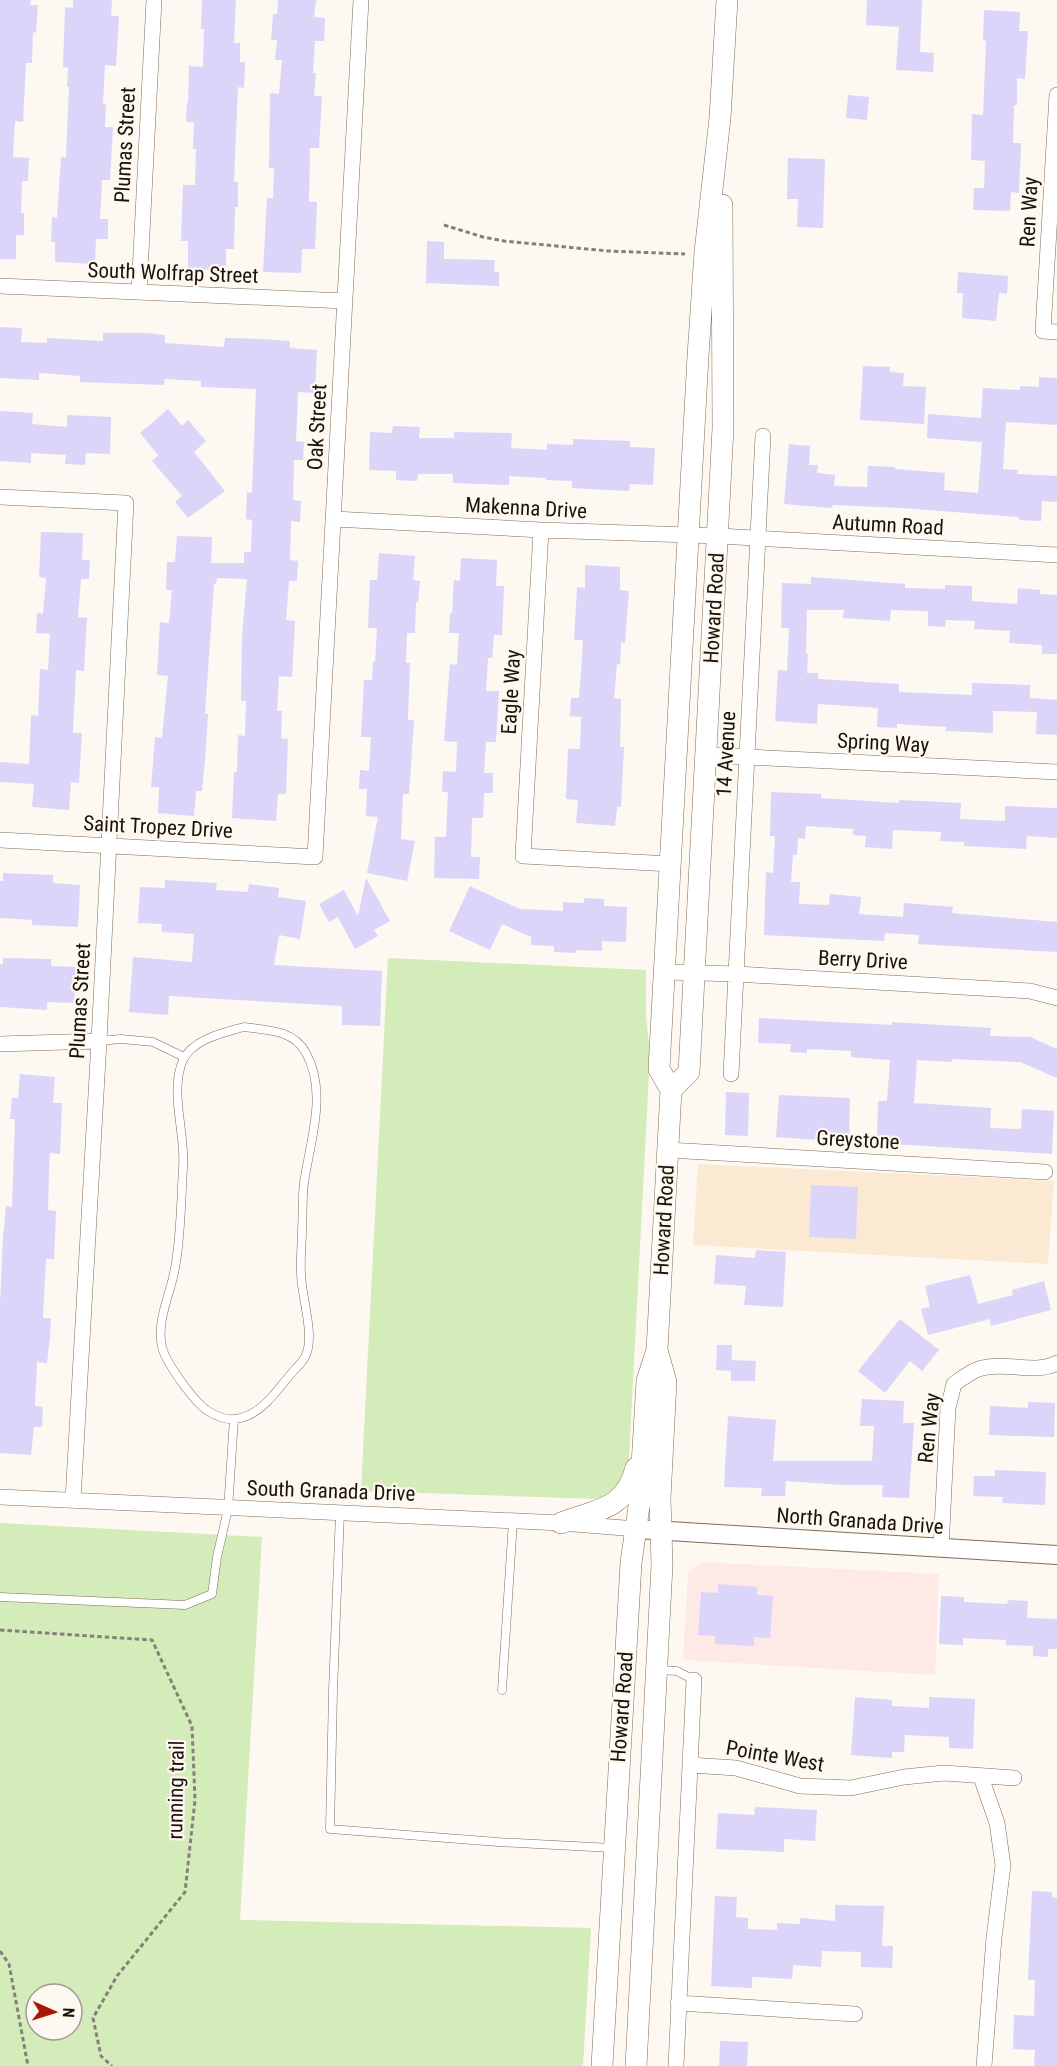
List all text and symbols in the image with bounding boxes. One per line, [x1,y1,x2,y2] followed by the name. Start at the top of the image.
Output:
[110,86,140,204] street label: Plumas Street
[1015,176,1043,248] street label: Ren Way
[87,258,259,288] street label: South Wolfrap Street
[303,383,331,471] street label: Oak Street
[464,493,588,523] street label: Makenna Drive
[832,510,944,540] street label: Autumn Road
[699,552,729,664] street label: Howard Road
[497,649,525,735] street label: Eagle Way
[712,710,740,798] street label: 14 Avenue
[836,729,930,757] street label: Spring Way
[83,811,233,843] street label: Saint Tropez Drive
[65,942,95,1060] street label: Plumas Street
[818,946,909,974] street label: Berry Drive
[816,1126,900,1154] street label: Greystone
[649,1164,679,1276] street label: Howard Road
[913,1392,945,1464] street label: Ren Way
[246,1476,416,1506] street label: South Granada Drive
[776,1503,945,1539] street label: North Granada Drive
[606,1651,638,1763] street label: Howard Road
[724,1736,826,1776] street label: Pointe West
[163,1740,189,1840] street label: running trail
[24,1982,84,2042] north arrow
[59,2007,78,2018] text: N

